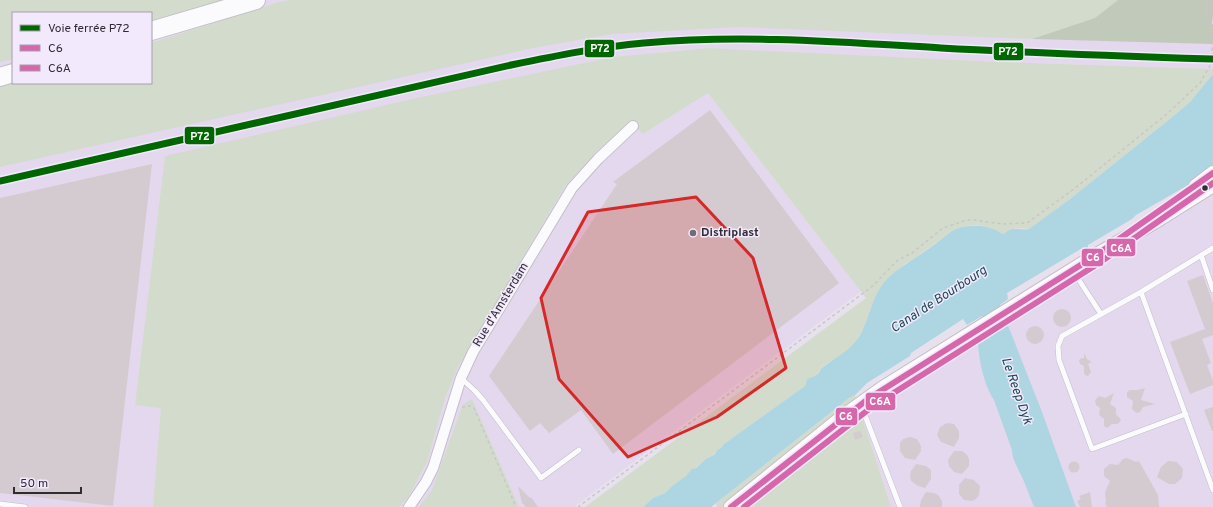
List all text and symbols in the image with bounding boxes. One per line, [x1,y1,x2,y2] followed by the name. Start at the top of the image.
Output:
[12,12,152,84] legend
[48,21,130,37] text: Voie ferrée P72
[584,39,615,58] line badge: P72
[48,41,63,57] text: C6
[590,42,610,56] text: P72
[993,42,1024,61] line badge: P72
[998,45,1018,59] text: P72
[48,61,71,77] text: C6A
[184,126,215,145] line badge: P72
[190,130,210,144] text: P72
[1200,183,1210,193] unlabelled marker
[701,225,759,241] place label: Distriplast
[688,228,698,238] marker: Distriplast
[1106,238,1136,257] line badge: C6A
[1110,242,1132,256] text: C6A
[1081,248,1104,267] line badge: C6
[1086,251,1100,265] text: C6
[470,260,532,350] street label: Rue d'Amsterdam
[888,262,991,337] water label: Canal de Bourbourg
[997,355,1035,427] water label: Le Reep Dyk
[865,392,896,411] line badge: C6A
[869,395,891,409] text: C6A
[835,407,858,426] line badge: C6
[839,410,853,424] text: C6
[14,469,81,495] scale bar
[20,476,48,492] text: 50 m

